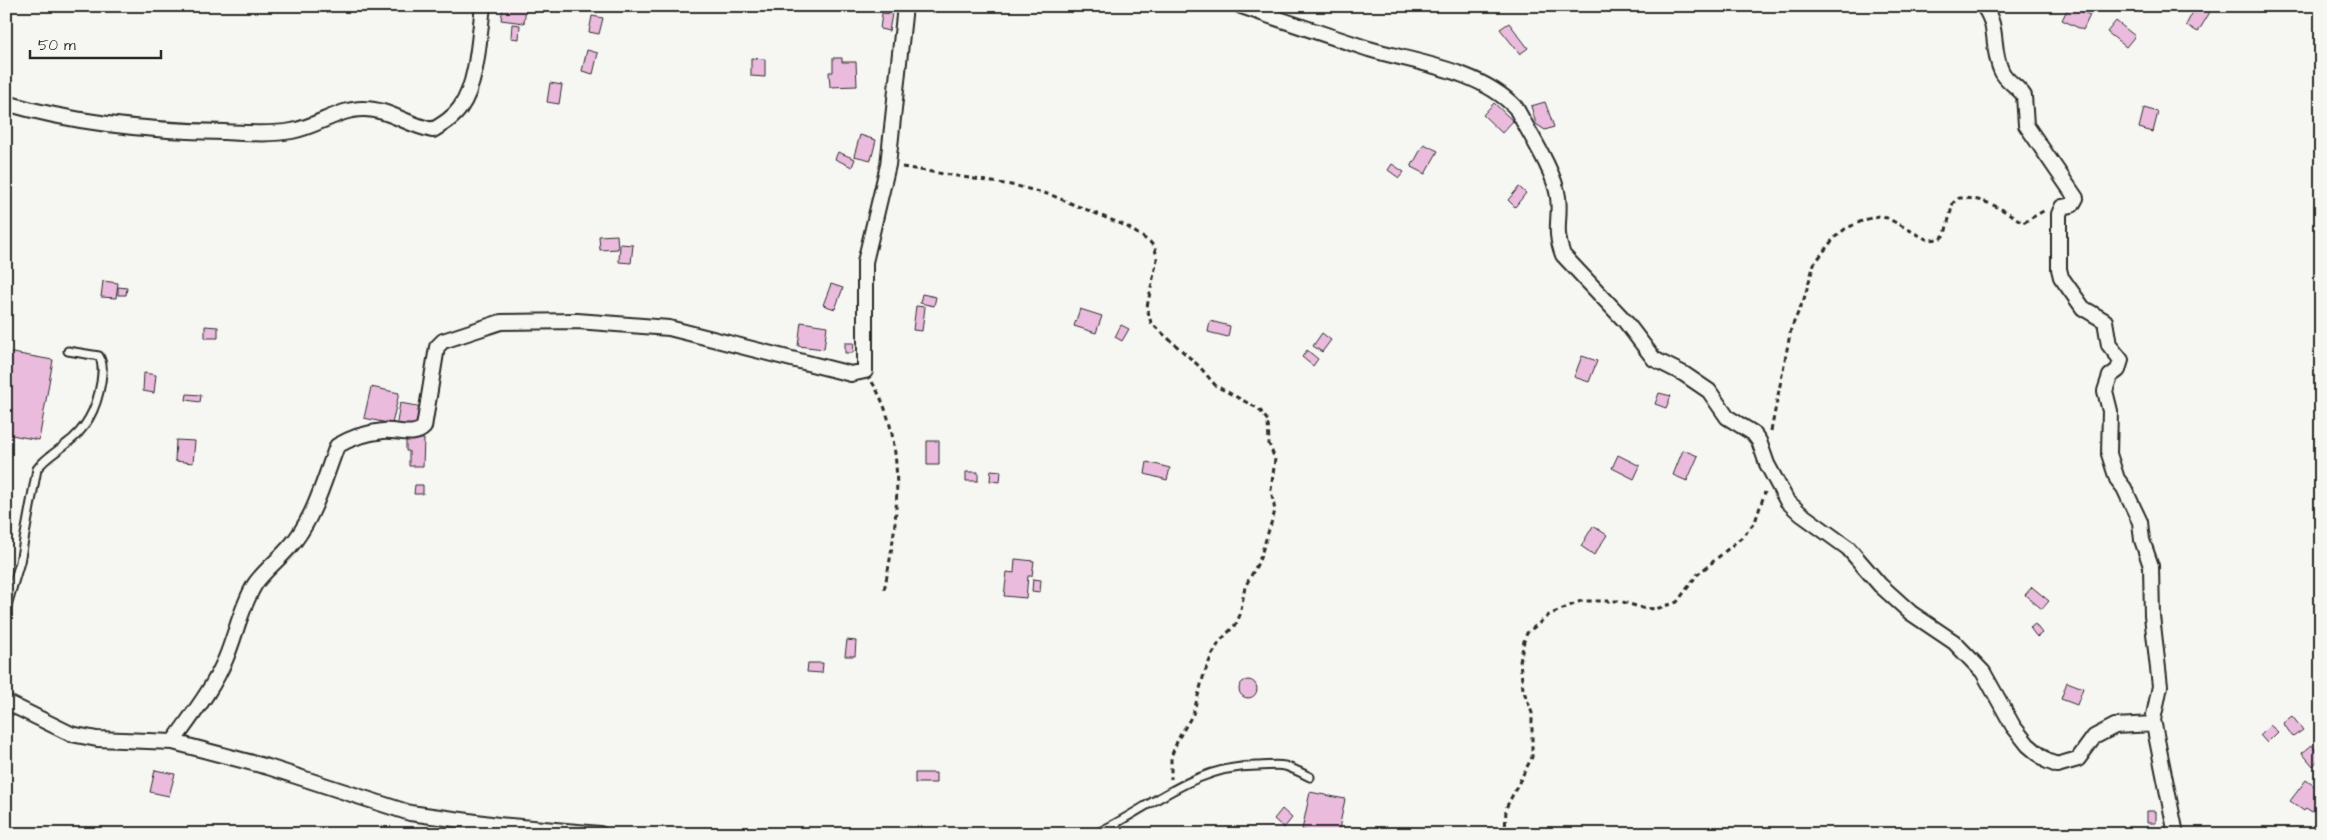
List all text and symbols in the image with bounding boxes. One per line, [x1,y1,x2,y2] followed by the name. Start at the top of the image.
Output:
[30,28,161,60] scale bar
[38,35,76,56] text: 50 m

